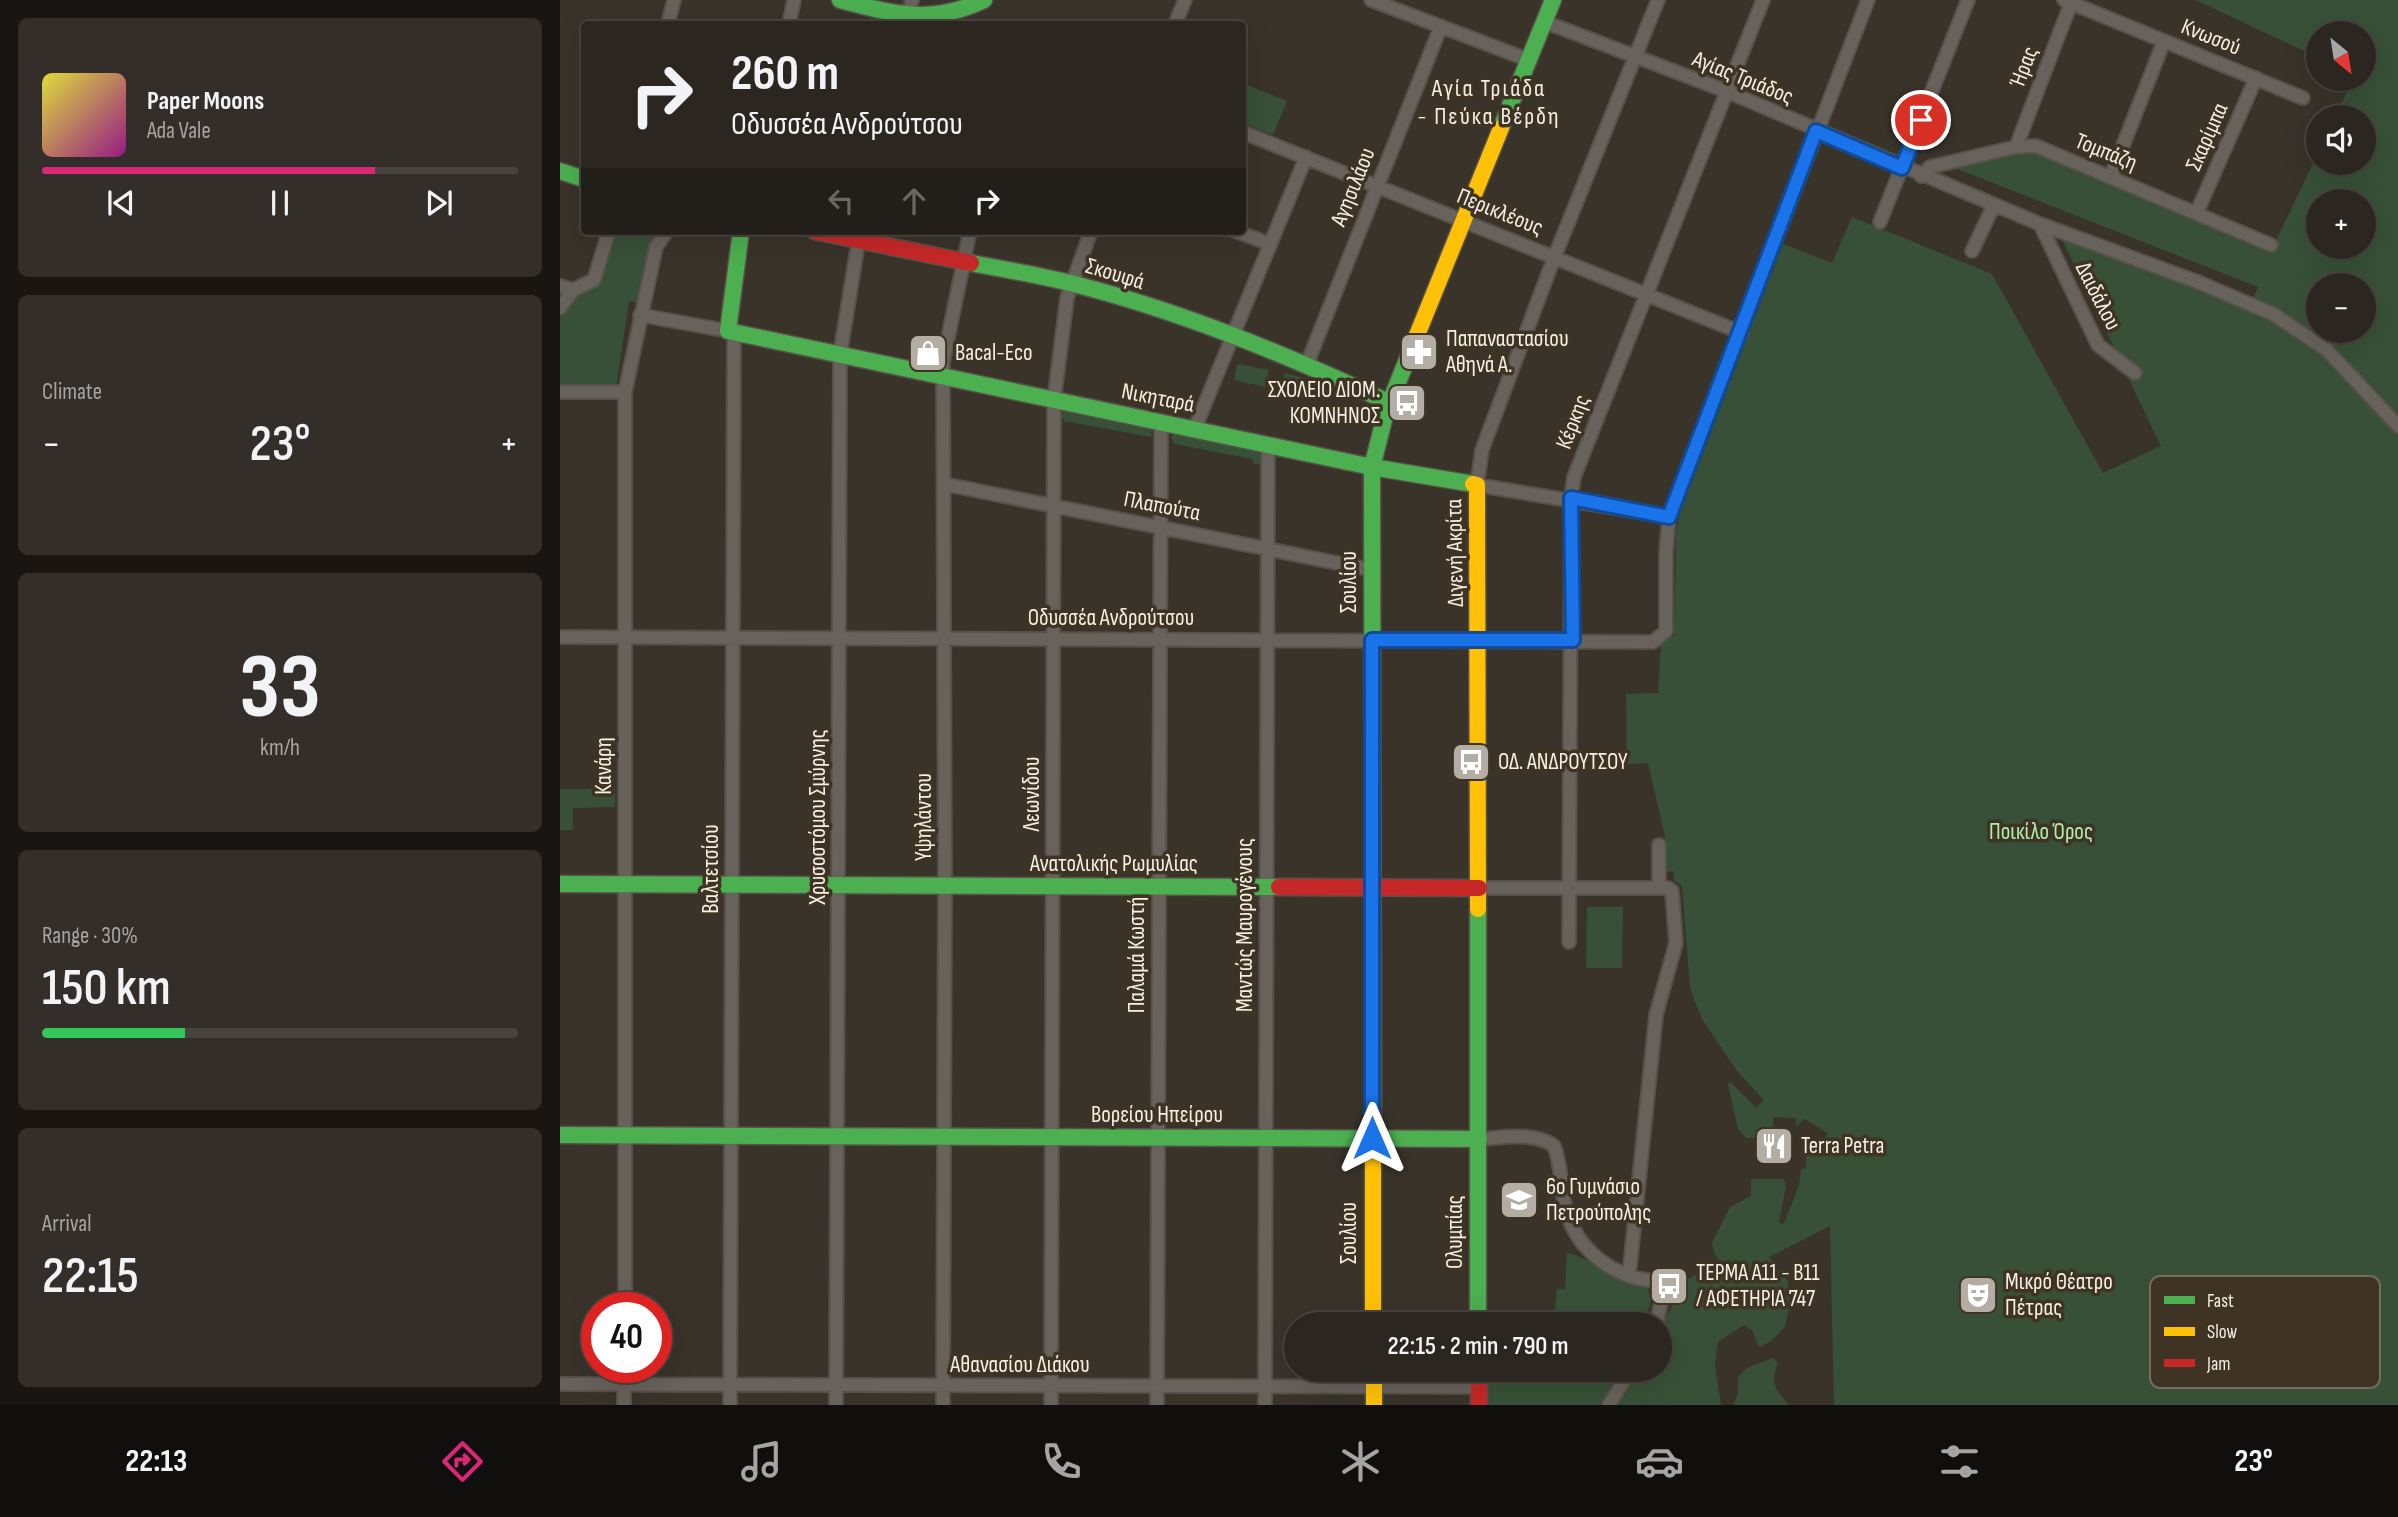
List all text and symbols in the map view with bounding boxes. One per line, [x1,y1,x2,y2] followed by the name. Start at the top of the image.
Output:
[2177,12,2245,62] street label: Κνωσού
[2306,21,2376,91] north arrow
[2306,21,2376,343] map controls
[2003,43,2044,92] street label: Ήρας
[731,45,839,104] text: 260 m
[1687,45,1798,111] street label: Αγίας Τριάδος
[616,49,707,140] icon: right
[1418,74,1560,131] district label: Αγία Τριάδα - Πεύκα Βέρδη
[147,86,264,117] text: Paper Moons
[1891,90,1951,150] pin
[2180,98,2235,175] street label: Σκαρίμπα
[1902,101,1940,139] icon: arrive
[731,105,963,144] text: Οδυσσέα Ανδρούτσου
[2306,105,2376,175] button: sound
[147,117,211,145] text: Ada Vale
[2071,127,2141,177] street label: Τομπάζη
[1324,144,1381,231] street label: Αγησιλάου
[822,182,860,220] icon: left
[895,182,933,220] icon: ahead
[968,182,1006,220] icon: right
[1453,182,1547,242] street label: Περικλέους
[102,184,140,222] icon: previous
[261,184,299,222] icon: pause
[420,184,458,222] icon: next
[2306,189,2376,259] button: +
[1082,252,1148,296] street label: Σκουφά
[2069,257,2127,335] street label: Δαιδάλου
[2306,273,2376,343] button: −
[1445,325,1569,379] place label: Παπαναστασίου Αθηνά Α.
[1398,331,1440,373] pharmacy icon: Παπαναστασίου Αθηνά Α.
[907,332,949,374] shop icon: Bacal-Eco
[955,339,1033,367] place label: Bacal-Eco
[1268,376,1380,430] place label: ΣΧΟΛΕΙΟ ΔΙΟΜ. ΚΟΜΝΗΝΟΣ
[1119,377,1197,419] street label: Νικηταρά
[42,378,102,406] text: Climate
[1386,382,1428,424] bus stop icon: ΣΧΟΛΕΙΟ ΔΙΟΜ. ΚΟΜΝΗΝΟΣ
[1550,391,1596,453] street label: Κέρκης
[250,413,310,476] text: 23°
[42,422,61,467] text: −
[499,422,518,467] text: +
[1121,485,1203,527] street label: Πλαπούτα
[1440,498,1470,607] street label: Διγενή Ακρίτα
[1335,551,1363,613] street label: Σουλίου
[1028,604,1194,632] street label: Οδυσσέα Ανδρούτσου
[239,634,321,743] text: 33
[804,729,832,906] street label: Χρυσοστόμου Σμύρνης
[260,734,300,762] text: km/h
[590,737,618,795] street label: Κανάρη
[1450,741,1492,783] bus stop icon: ΟΔ. ΑΝΔΡΟΥΤΣΟΥ
[1498,748,1628,776] place label: ΟΔ. ΑΝΔΡΟΥΤΣΟΥ
[1018,756,1046,833] street label: Λεωνίδου
[910,773,938,861] street label: Υψηλάντου
[1989,818,2093,846] park label: Ποικίλο Όρος
[697,824,725,914] street label: Βαλτετσίου
[1231,838,1259,1012] street label: Μαντώς Μαυρογένους
[1029,850,1198,878] street label: Ανατολικής Ρωμυλίας
[1123,897,1151,1013] street label: Παλαμά Κωστή
[42,922,138,950] text: Range · 30%
[42,957,171,1020] text: 150 km
[1091,1101,1223,1129] street label: Βορείου Ηπείρου
[1335,1101,1409,1175] position arrow
[1753,1125,1795,1167] restaurant icon: Terra Petra
[1801,1132,1884,1160] place label: Terra Petra
[1546,1173,1651,1227] place label: 6ο Γυμνάσιο Πετρούπολης
[1498,1179,1540,1221] school or university icon: 6ο Γυμνάσιο Πετρούπολης
[1441,1195,1469,1269] street label: Ολυμπίας
[1335,1202,1363,1264] street label: Σουλίου
[42,1210,91,1238] text: Arrival
[42,1245,139,1308] text: 22:15
[1696,1259,1820,1313] place label: ΤΕΡΜΑ Α11 - Β11 / ΑΦΕΤΗΡΙΑ 747
[1648,1265,1690,1307] bus stop icon: ΤΕΡΜΑ Α11 - Β11 / ΑΦΕΤΗΡΙΑ 747
[2005,1268,2113,1322] place label: Μικρό Θέατρο Πέτρας
[1957,1274,1999,1316] theatre icon: Μικρό Θέατρο Πέτρας
[2150,1276,2380,1388] legend
[2207,1290,2234,1313] text: Fast
[581,1292,672,1383] speed limit sign: 40
[2207,1321,2237,1344] text: Slow
[1387,1331,1569,1362] text: 22:15 · 2 min · 790 m
[949,1351,1090,1379] street label: Αθανασίου Διάκου
[2206,1353,2230,1376] text: Jam
[438,1437,487,1486] icon: directions
[737,1437,786,1486] icon: music
[1037,1437,1086,1486] icon: phone
[1336,1437,1385,1486] icon: climate
[1635,1437,1684,1486] icon: car
[1935,1437,1984,1486] icon: filters
[125,1442,187,1481] text: 22:13
[2234,1442,2273,1481] text: 23°

